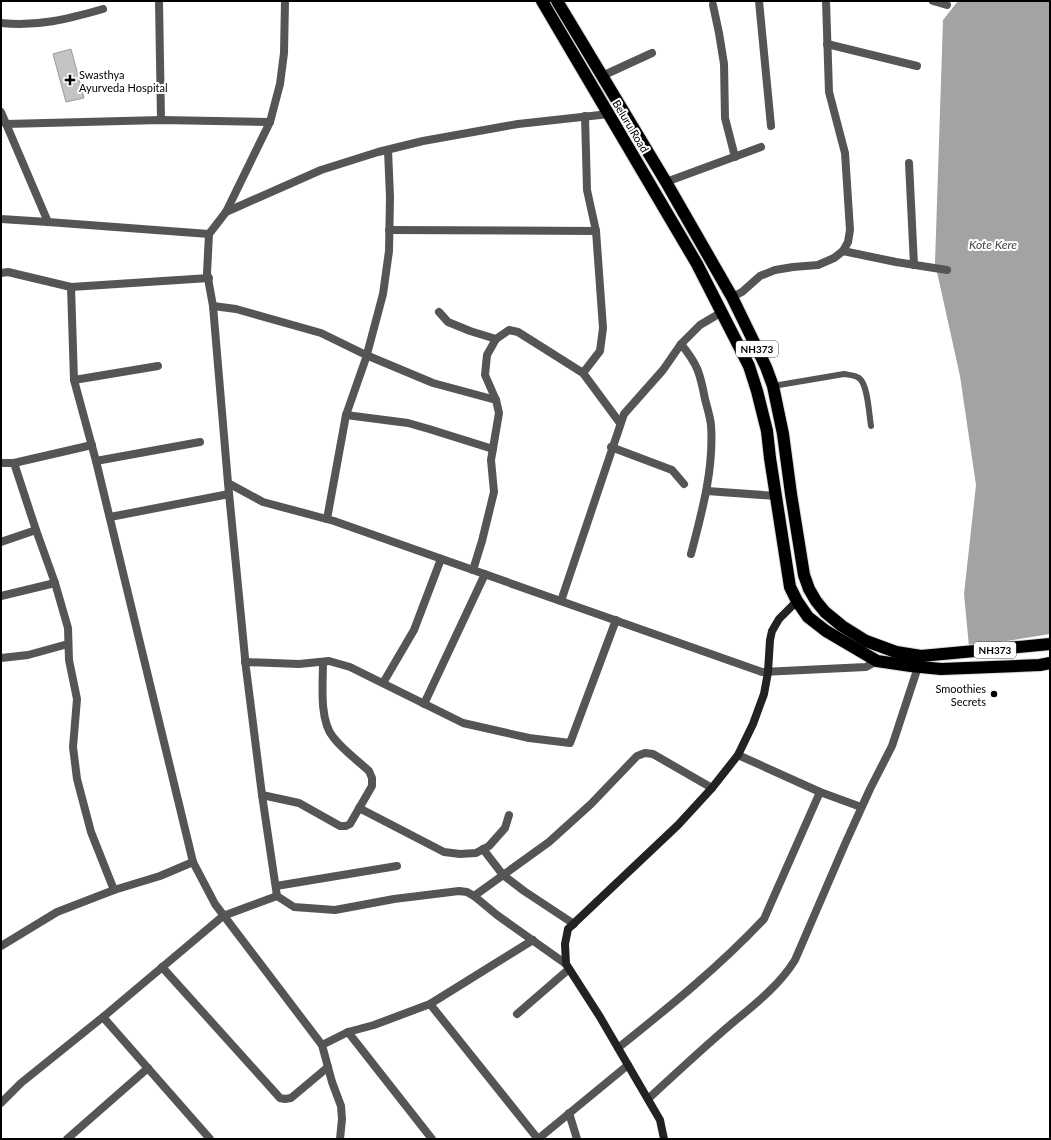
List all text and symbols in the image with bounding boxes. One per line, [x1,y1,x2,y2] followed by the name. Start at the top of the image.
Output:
[79,68,168,94] place label: Swasthya Ayurveda Hospital
[64,74,76,86] marker: Swasthya Ayurveda Hospital
[610,97,652,155] street label: Beluru Road
[969,237,1017,252] water label: Kote Kere
[736,341,778,357] road number: NH373
[974,642,1016,658] road number: NH373
[935,682,986,708] place label: Smoothies Secrets
[989,689,999,699] marker: Smoothies Secrets

